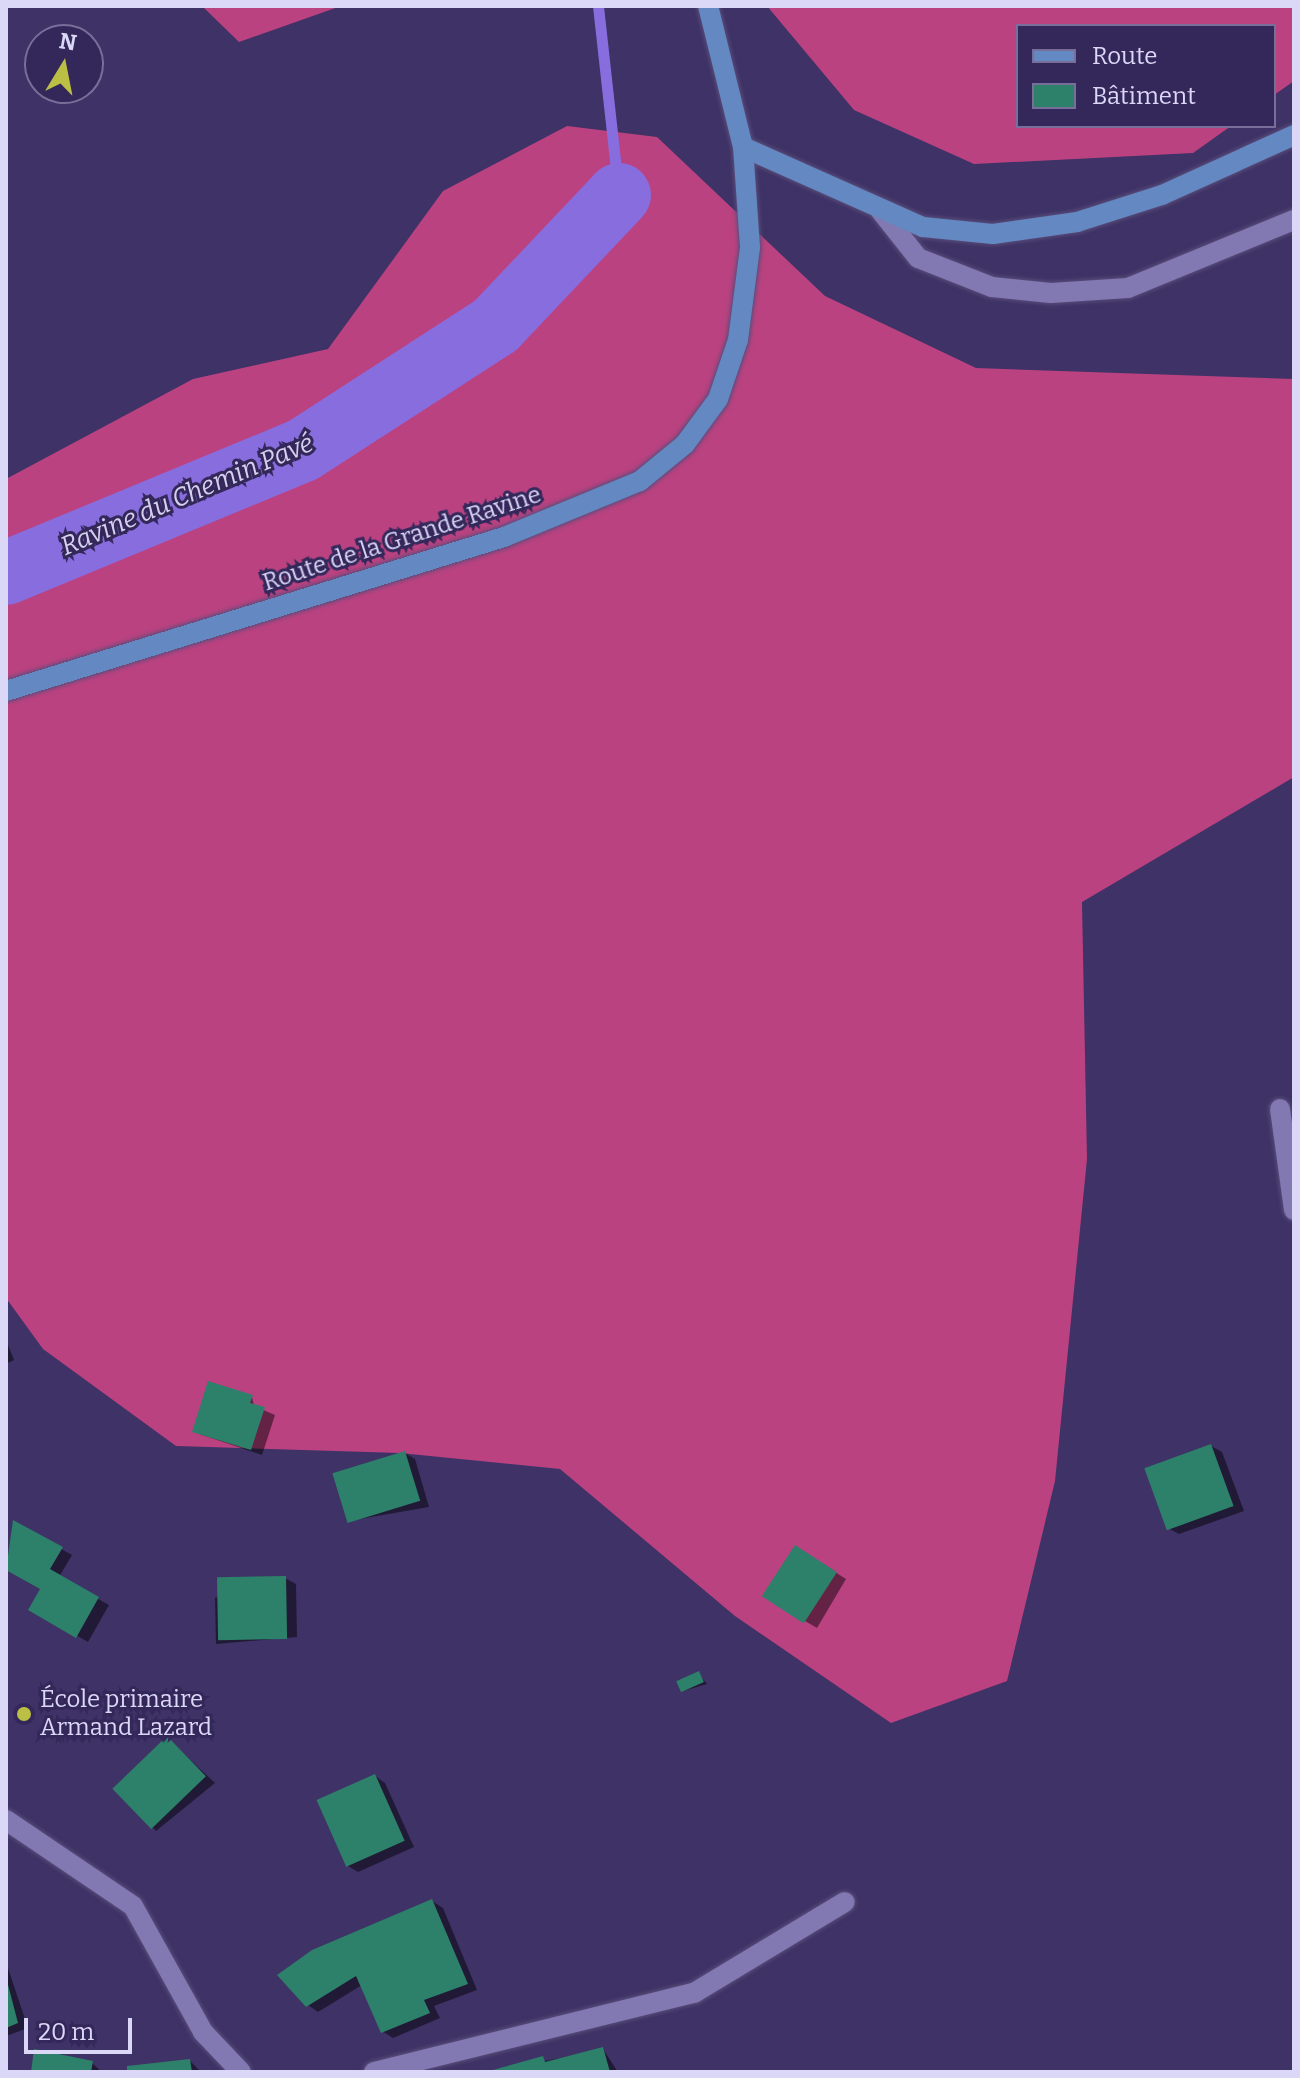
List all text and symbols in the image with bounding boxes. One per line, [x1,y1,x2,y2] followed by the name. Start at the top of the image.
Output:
[24,24,104,104] north arrow
[1016,24,1276,128] legend
[57,27,79,57] text: N
[1092,42,1157,70] text: Route
[1092,82,1196,110] text: Bâtiment
[56,428,318,562] water label: Ravine du Chemin Pavé
[259,480,545,598] street label: Route de la Grande Ravine
[40,1686,212,1742] place label: École primaire Armand Lazard
[15,1705,33,1723] marker: École primaire Armand Lazard
[28,2002,136,2052] scale bar
[38,2018,94,2046] text: 20 m

